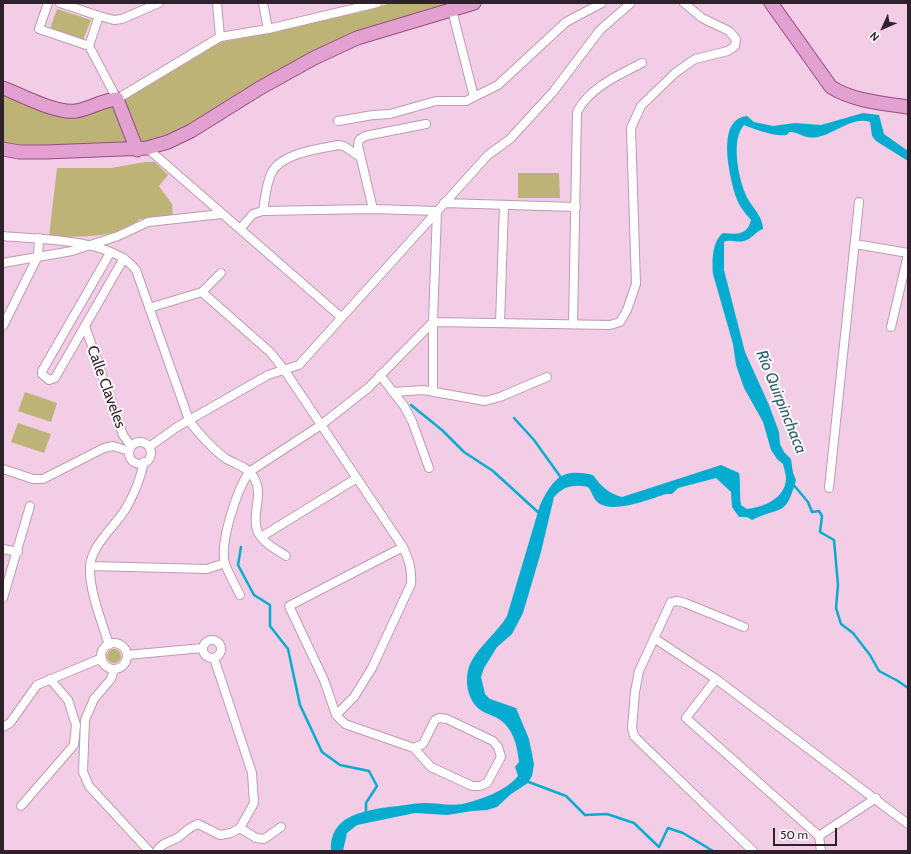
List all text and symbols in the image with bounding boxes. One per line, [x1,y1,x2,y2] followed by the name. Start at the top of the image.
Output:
[863,8,903,48] north arrow
[867,29,882,44] text: N
[83,343,129,431] street label: Calle Claveles
[751,347,811,457] water label: Río Quirpinchaca
[775,820,839,846] scale bar
[780,827,808,842] text: 50 m

